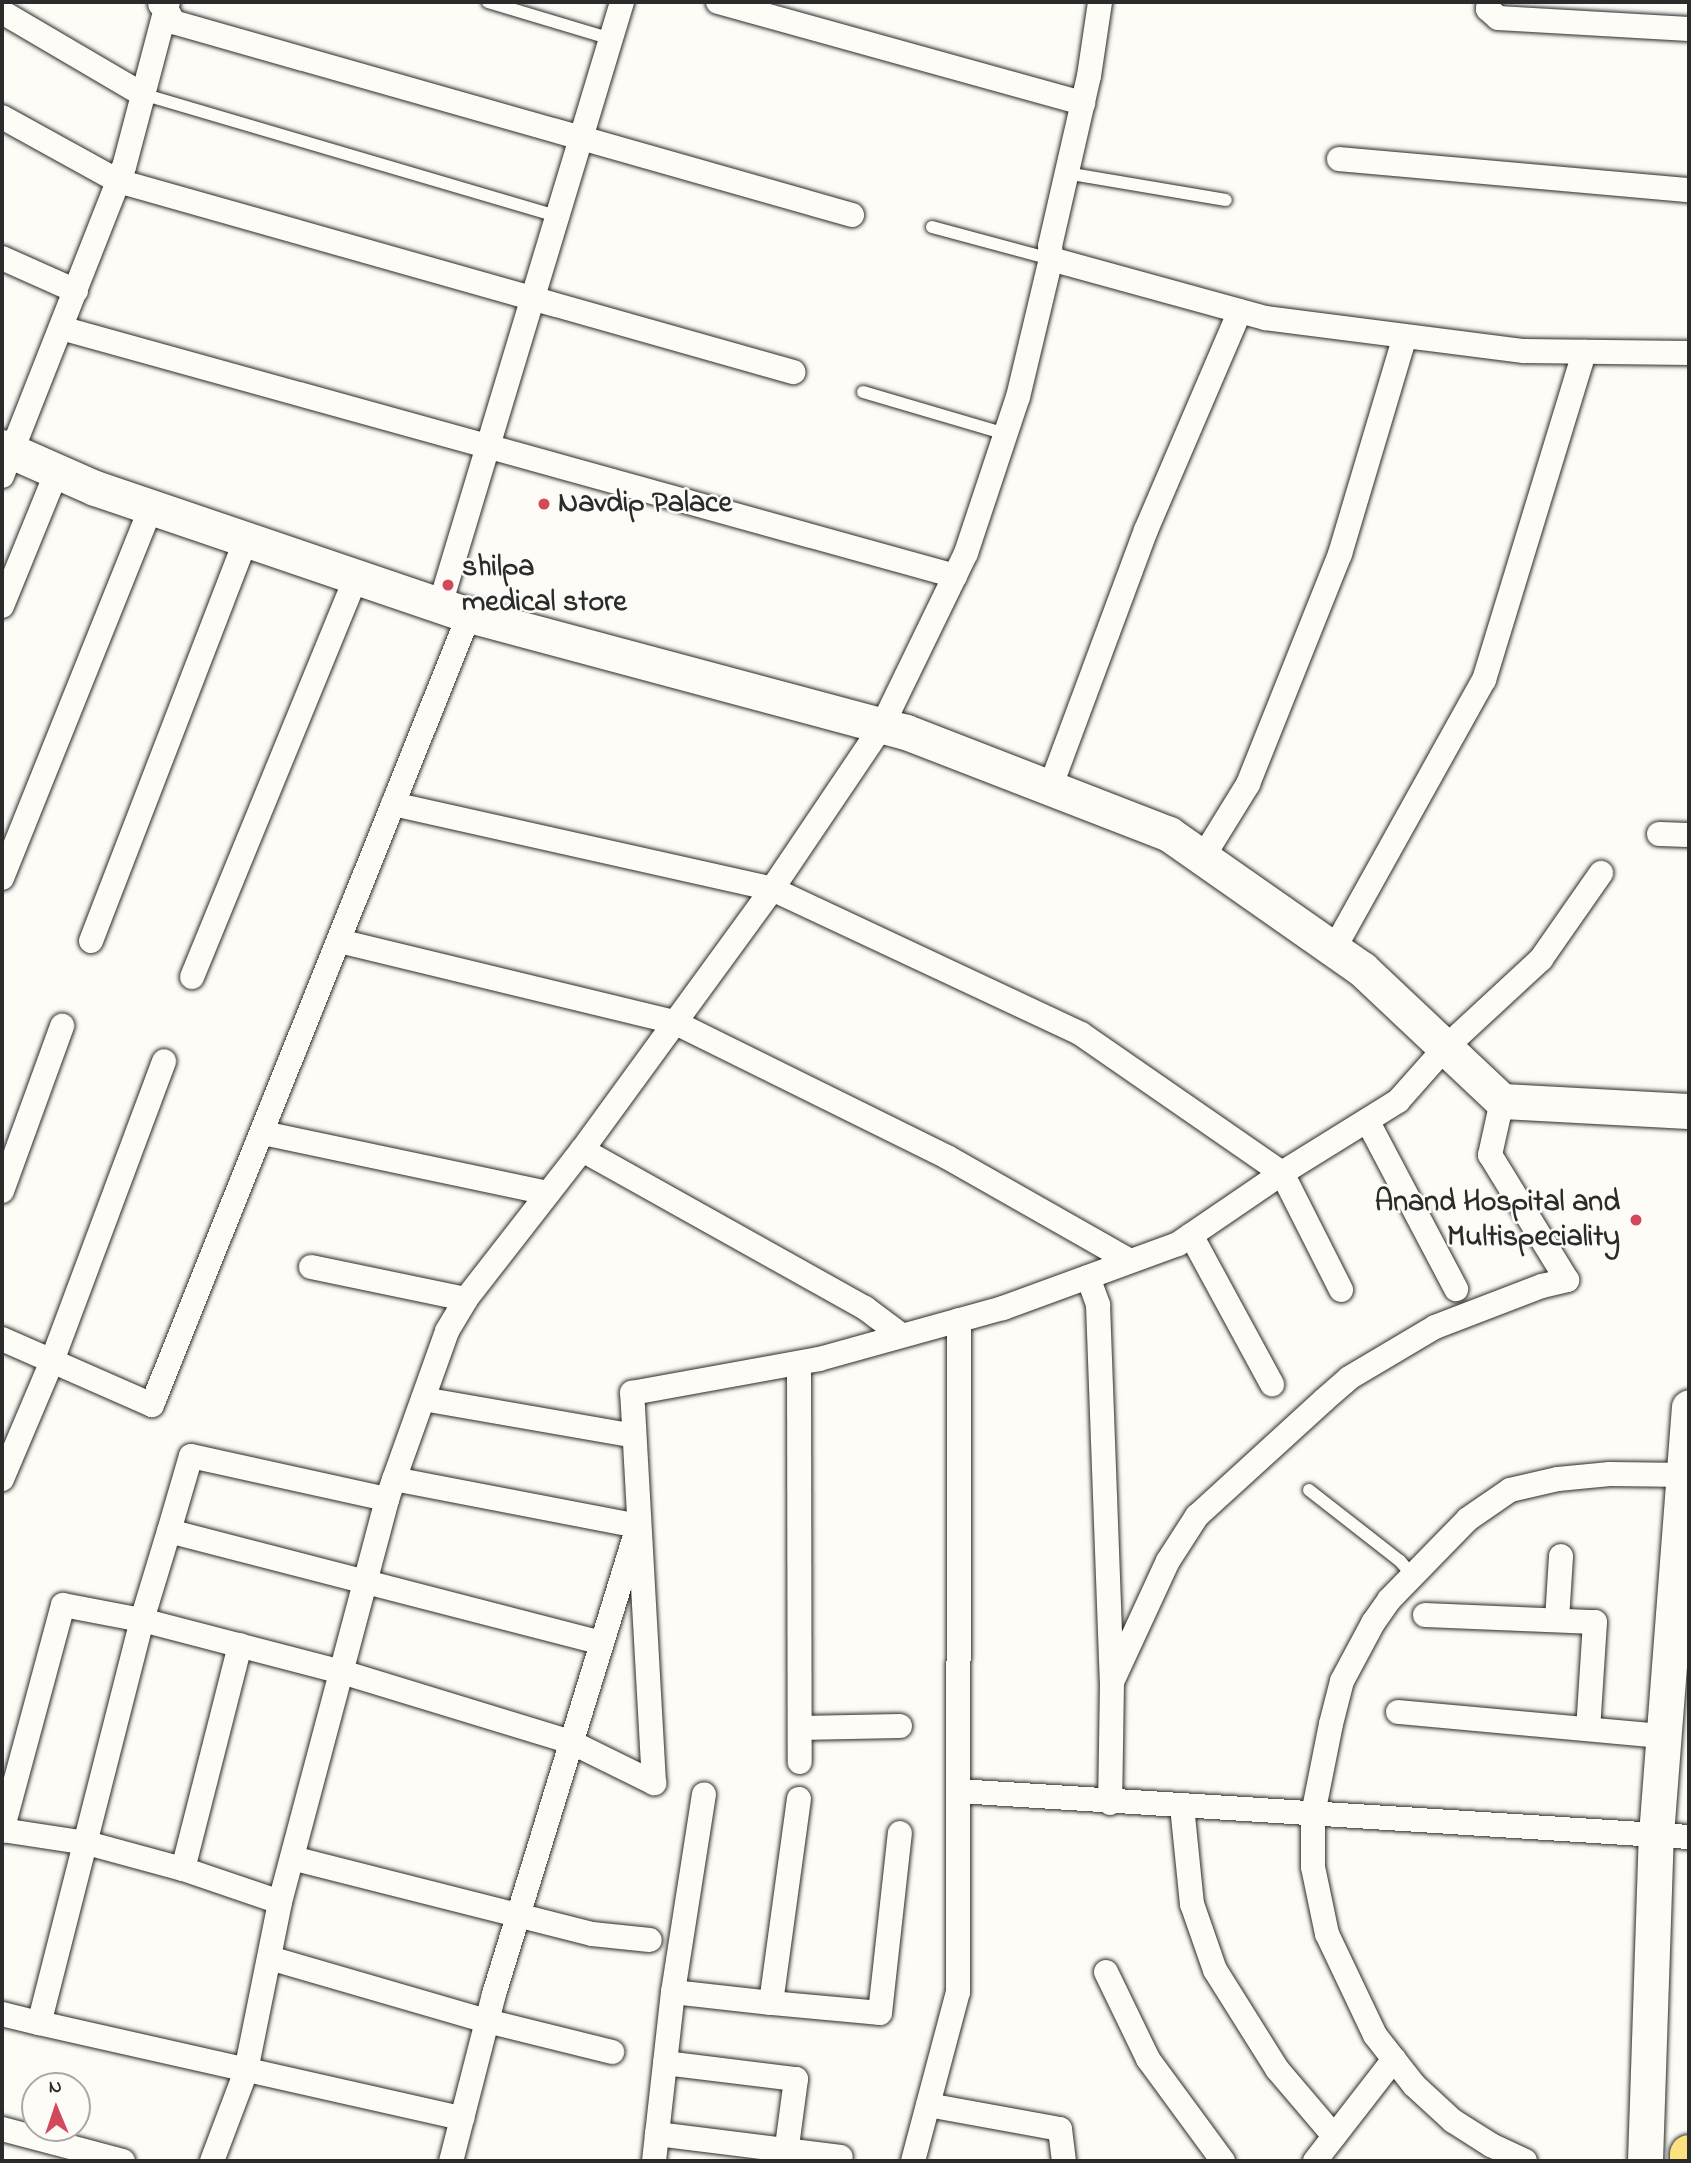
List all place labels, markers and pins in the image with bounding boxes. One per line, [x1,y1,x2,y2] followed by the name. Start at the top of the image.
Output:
[558,486,732,522] place label: Navdip Palace
[536,496,552,512] marker: Navdip Palace
[462,550,627,620] place label: shilpa medical store
[440,577,456,593] marker: shilpa medical store
[1375,1185,1620,1256] place label: Anand Hospital and Multispeciality
[1626,1210,1646,1230] marker: Anand Hospital and Multispeciality

